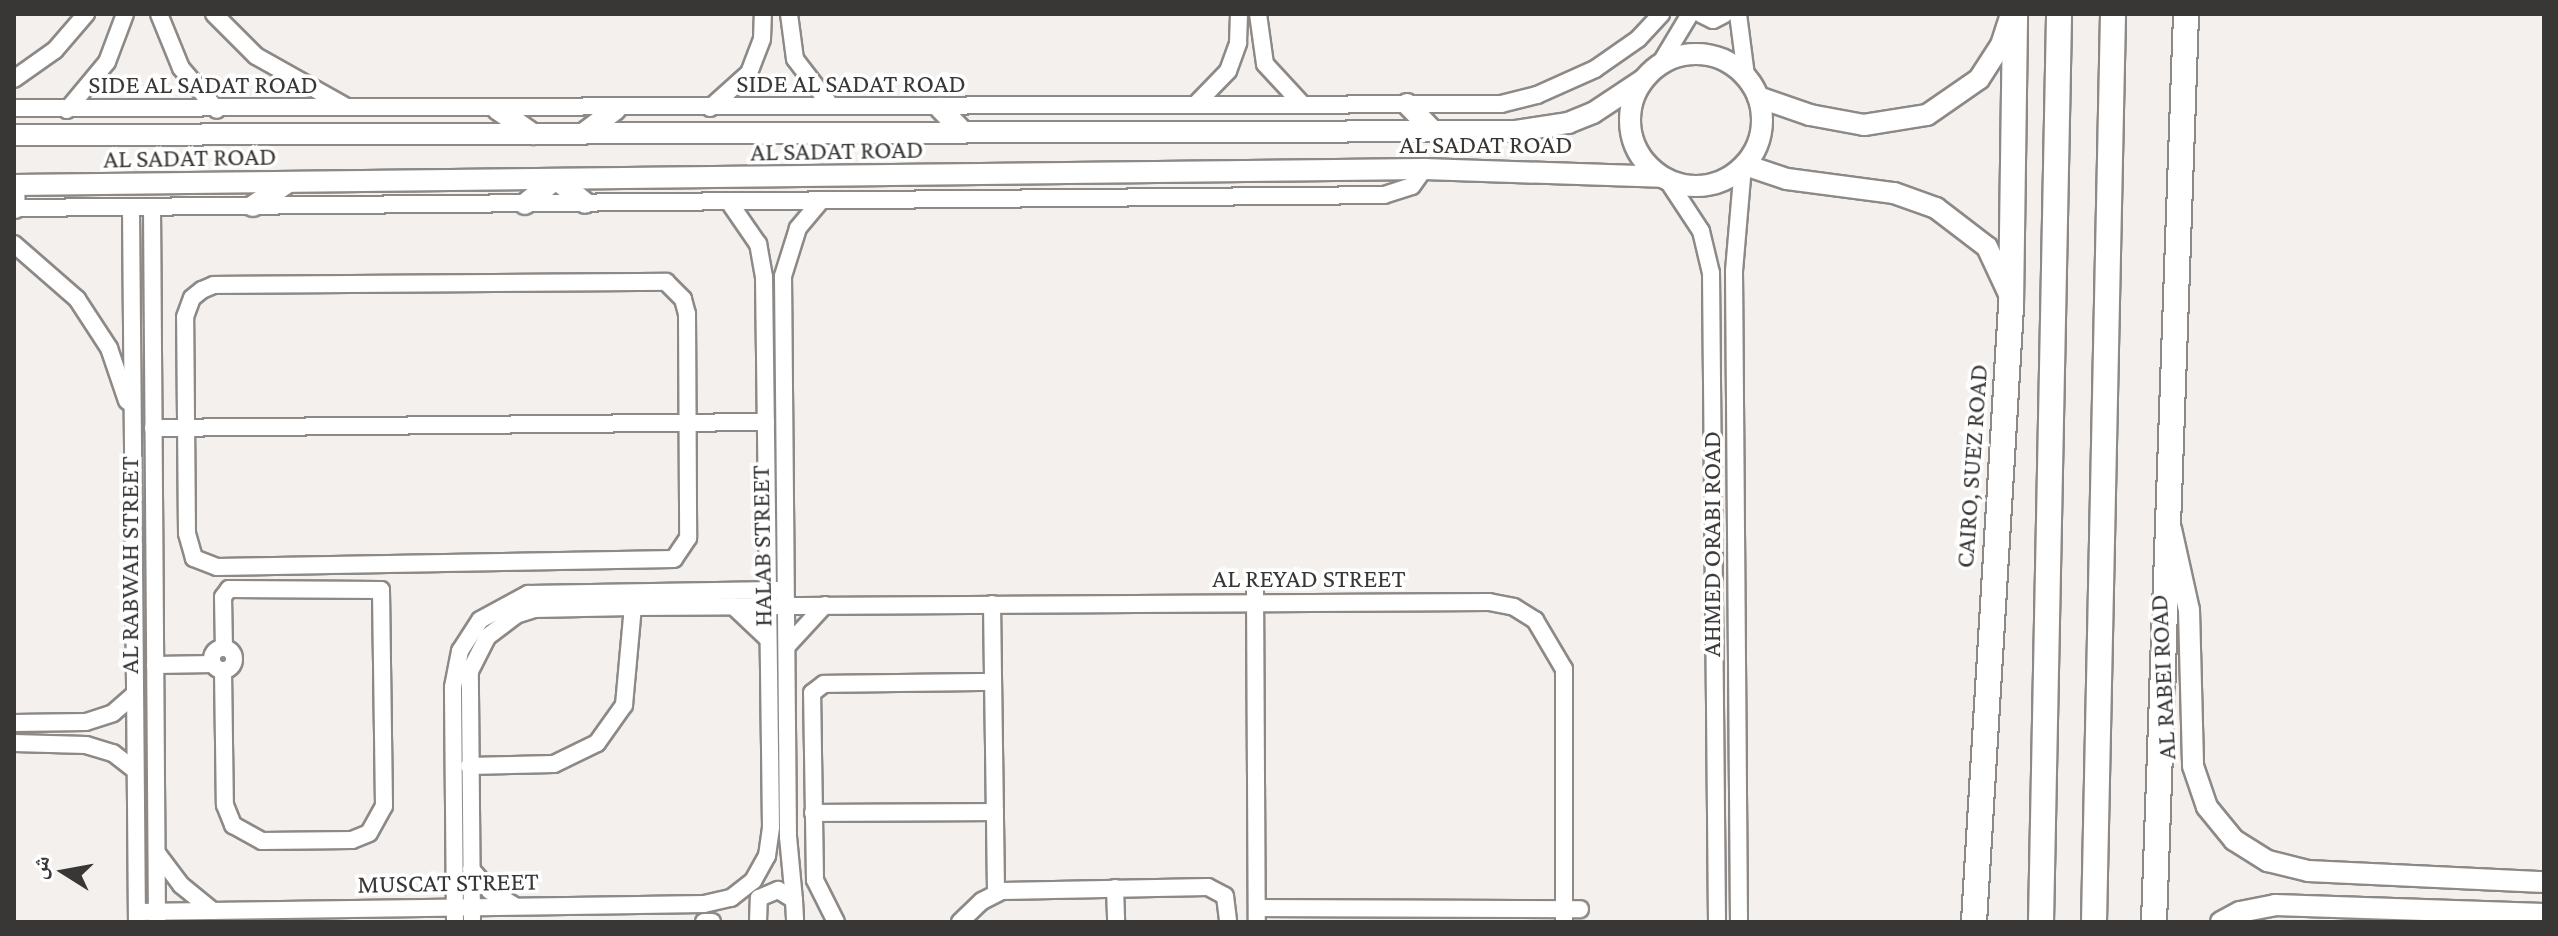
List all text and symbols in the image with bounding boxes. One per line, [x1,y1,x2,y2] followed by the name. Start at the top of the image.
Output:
[736,68,966,100] street label: SIDE AL SADAT ROAD
[88,69,318,101] street label: SIDE AL SADAT ROAD
[1399,129,1573,161] street label: AL SADAT ROAD
[750,134,924,168] street label: AL SADAT ROAD
[103,141,277,175] street label: AL SADAT ROAD
[1949,363,1995,569] street label: CAIRO, SUEZ ROAD
[1696,431,1728,657] street label: AHMED ORABI ROAD
[114,456,146,674] street label: AL RABWAH STREET
[745,465,779,627] street label: HALAB STREET
[1212,563,1406,595] street label: AL REYAD STREET
[2143,593,2183,761] street label: AL RABEI ROAD
[24,832,104,912] north arrow
[25,853,54,881] text: ش
[357,866,539,900] street label: MUSCAT STREET

